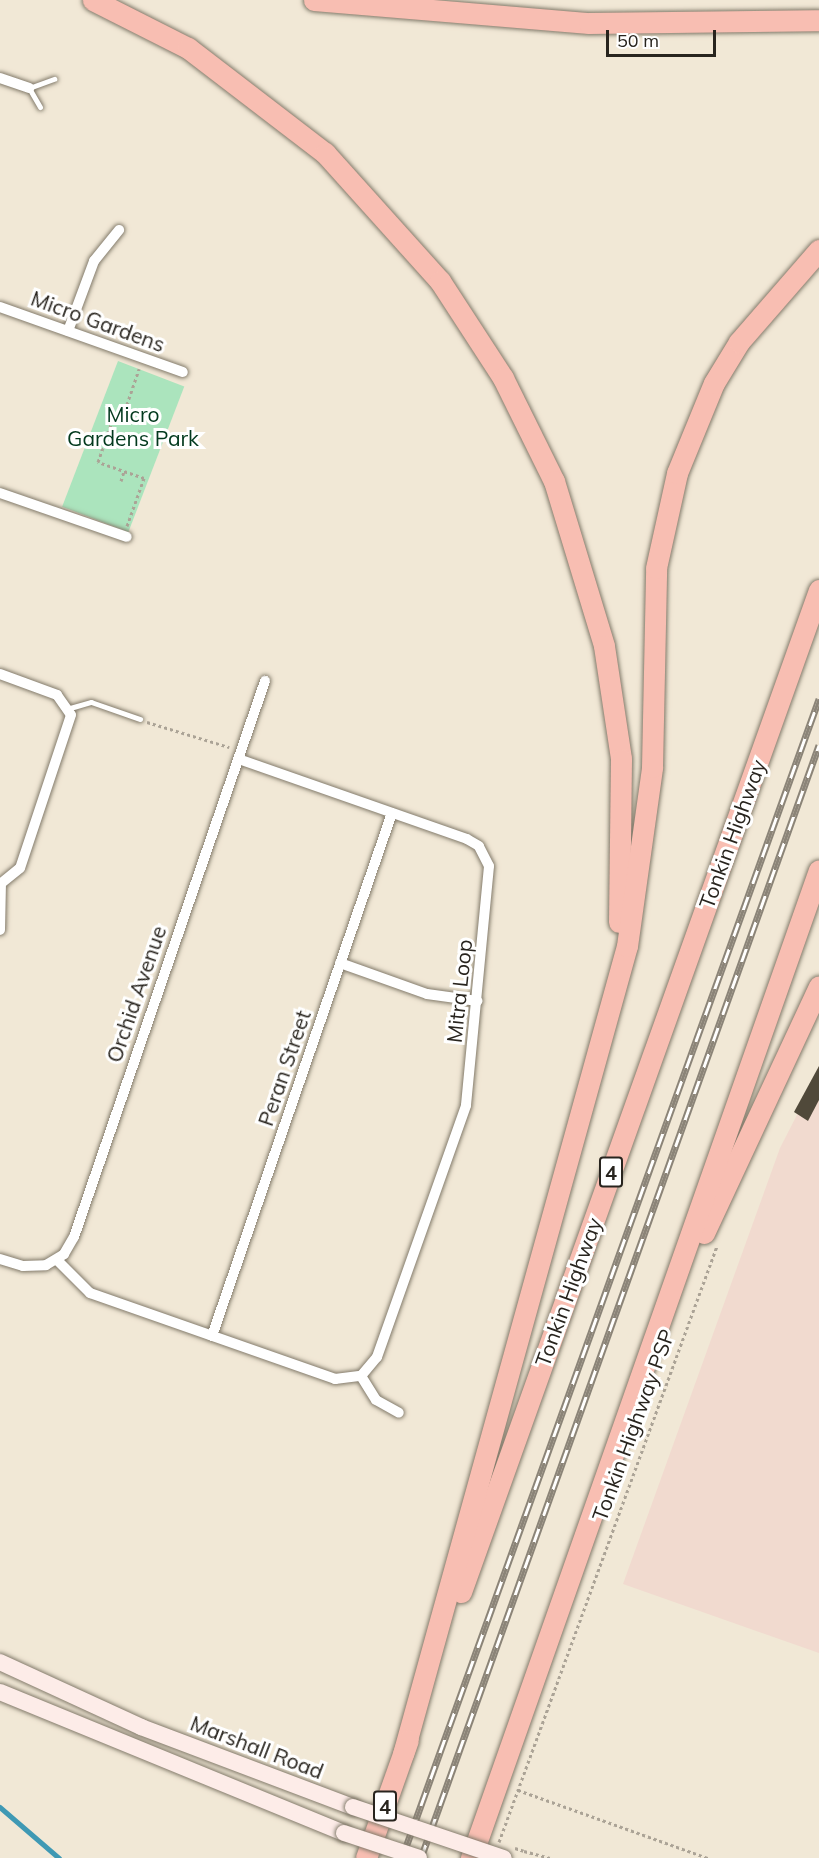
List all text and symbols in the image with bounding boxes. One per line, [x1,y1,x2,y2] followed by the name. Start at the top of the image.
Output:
[609,18,718,56] scale bar
[617,29,659,52] text: 50 m
[28,285,168,357] street label: Micro Gardens
[67,401,199,451] park label: Micro Gardens Park
[693,756,771,912] street label: Tonkin Highway
[101,922,171,1066] street label: Orchid Avenue
[441,938,477,1044] street label: Mitra Loop
[252,1007,316,1129] street label: Peran Street
[599,1155,623,1189] road number: 4
[529,1214,607,1370] street label: Tonkin Highway
[587,1326,679,1524] street label: Tonkin Highway PSP
[187,1710,327,1784] street label: Marshall Road
[373,1789,397,1823] road number: 4

